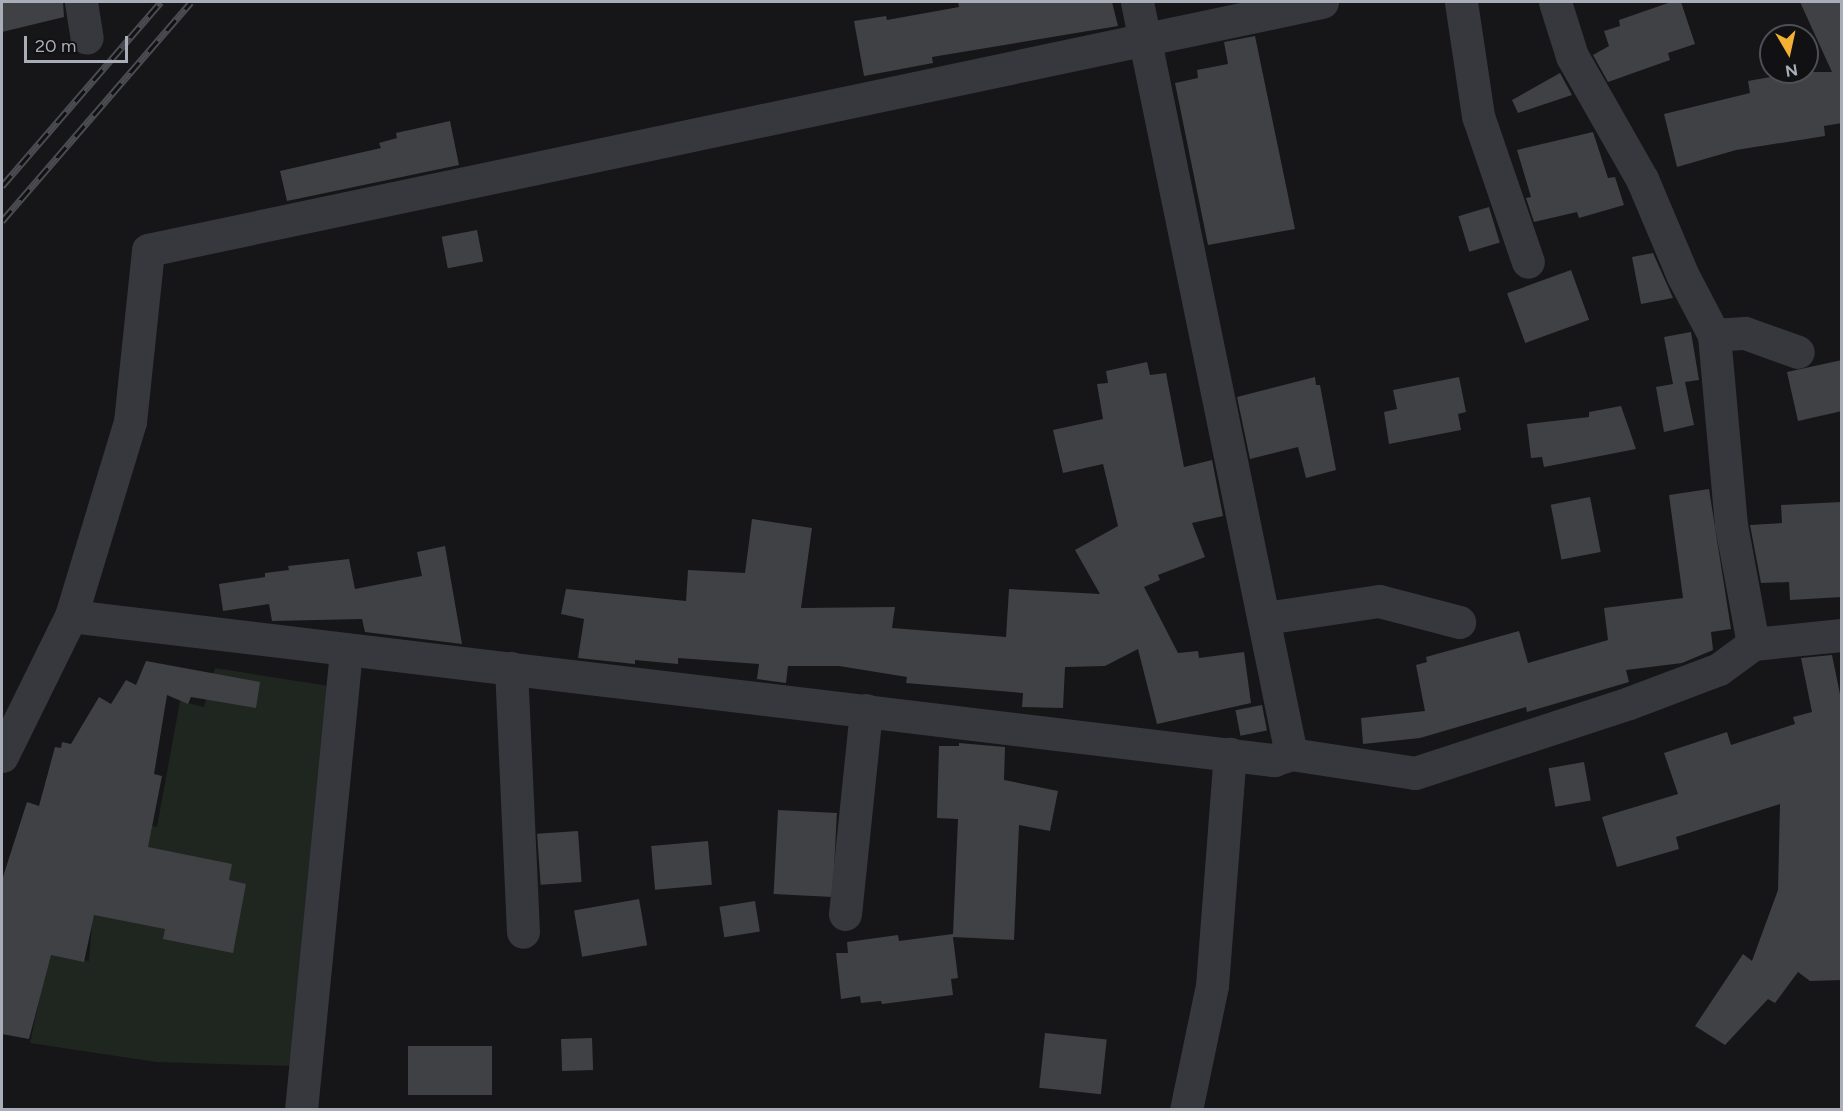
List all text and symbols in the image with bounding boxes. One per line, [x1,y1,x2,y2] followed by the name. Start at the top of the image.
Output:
[27,24,130,62] scale bar
[1759,24,1819,84] north arrow
[35,35,76,57] text: 20 m
[1784,60,1799,81] text: N

